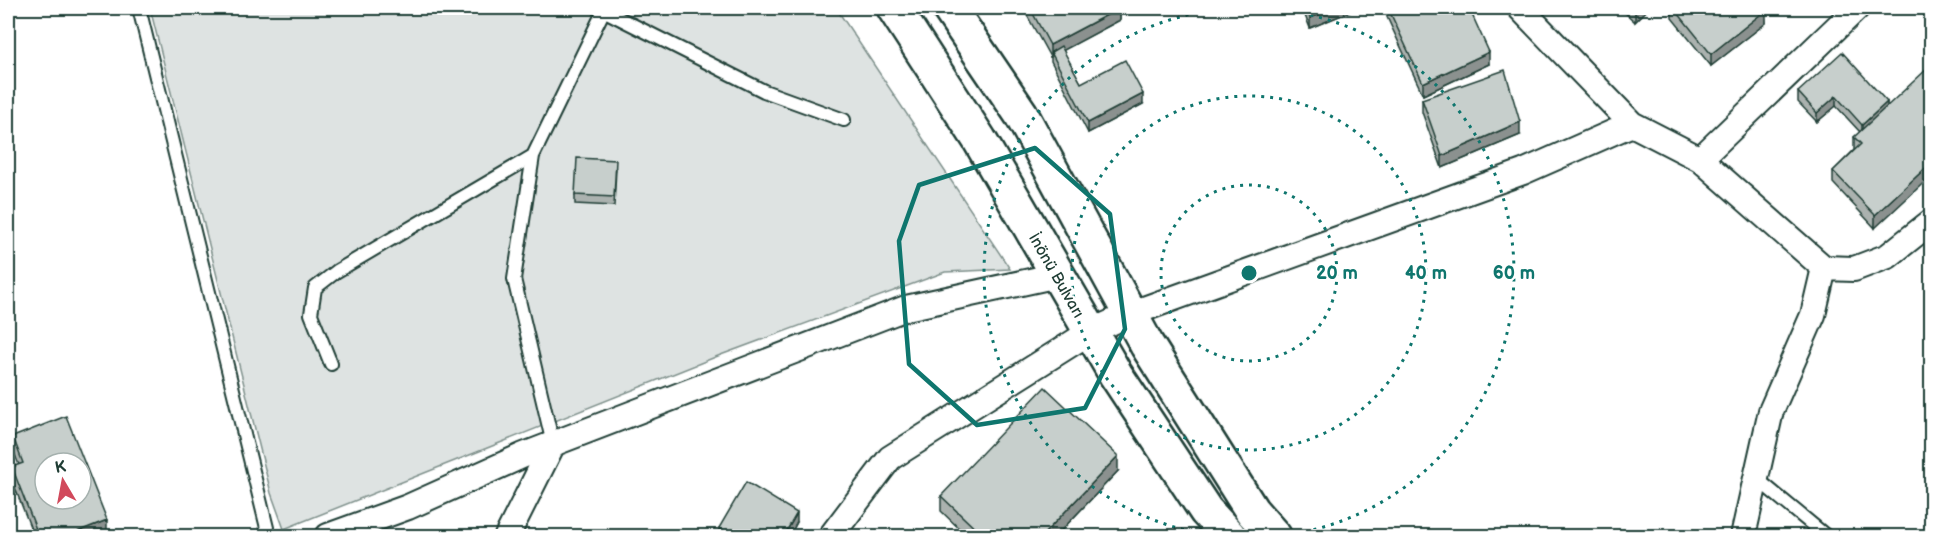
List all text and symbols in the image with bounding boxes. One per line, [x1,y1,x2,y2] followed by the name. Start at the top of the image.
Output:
[1024,229,1089,321] street label: İnönü Bulvarı
[1239,263,1259,283] centre of rings
[1316,263,1358,284] text: 20 m
[1405,263,1447,284] text: 40 m
[1493,263,1535,284] text: 60 m
[33,451,93,511] north arrow
[54,457,68,478] text: K

